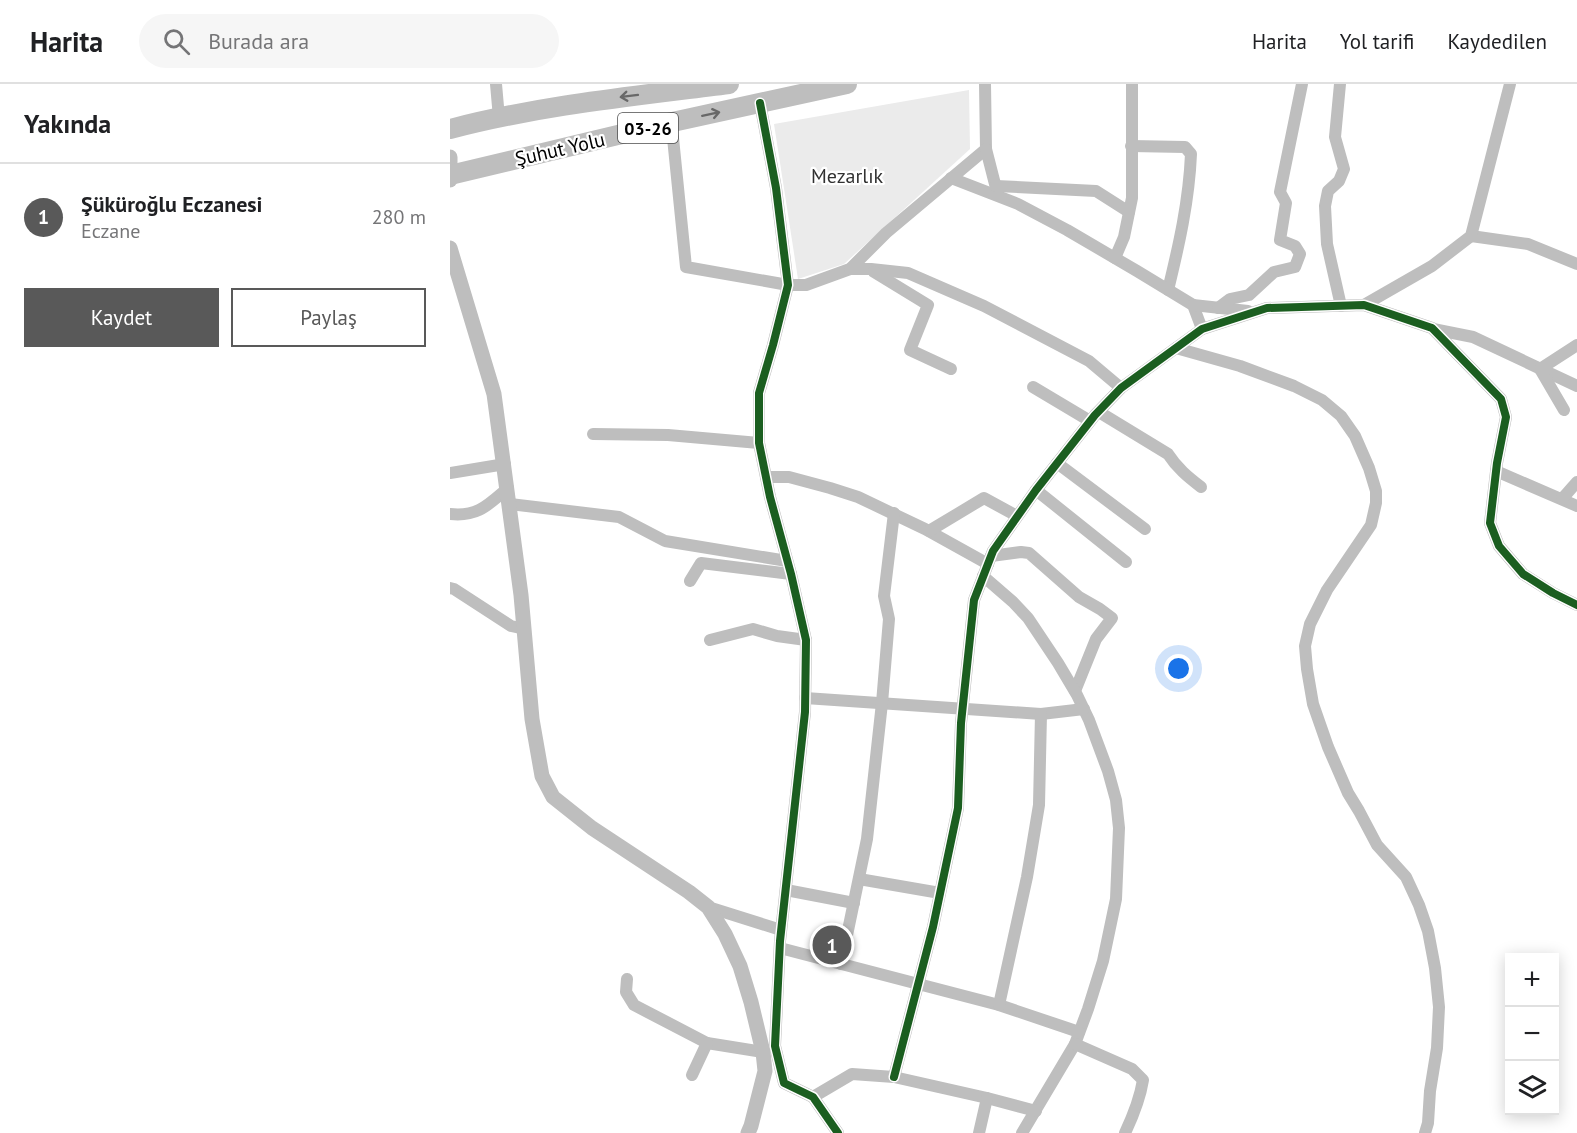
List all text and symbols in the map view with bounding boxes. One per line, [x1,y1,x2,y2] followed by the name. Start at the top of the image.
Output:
[139,14,559,68] search box
[30,23,103,60] text: Harita
[160,25,193,58] icon: search
[208,27,309,55] text: Burada ara
[1252,28,1307,55] text: Harita
[1340,28,1414,55] text: Yol tarifi
[1447,28,1547,55] text: Kaydedilen
[620,91,640,102] one-way arrow
[24,107,111,140] text: Yakında
[702,107,721,119] one-way arrow
[618,113,678,143] road number: 03-26
[513,126,607,172] street label: Şuhut Yolu
[811,163,884,189] park label: Mezarlık
[81,190,263,218] text: Şüküroğlu Eczanesi
[38,204,49,230] text: 1
[372,204,426,230] text: 280 m
[81,218,140,244] text: Eczane
[24,288,219,347] button: Kaydet
[231,288,426,347] button: Paylaş
[1164,654,1193,683] your location
[812,922,851,968] pin: 1
[1505,953,1559,1115] map controls
[1505,953,1559,1007] button: +
[1505,1007,1559,1061] button: −
[1505,1061,1559,1115] button: layers

